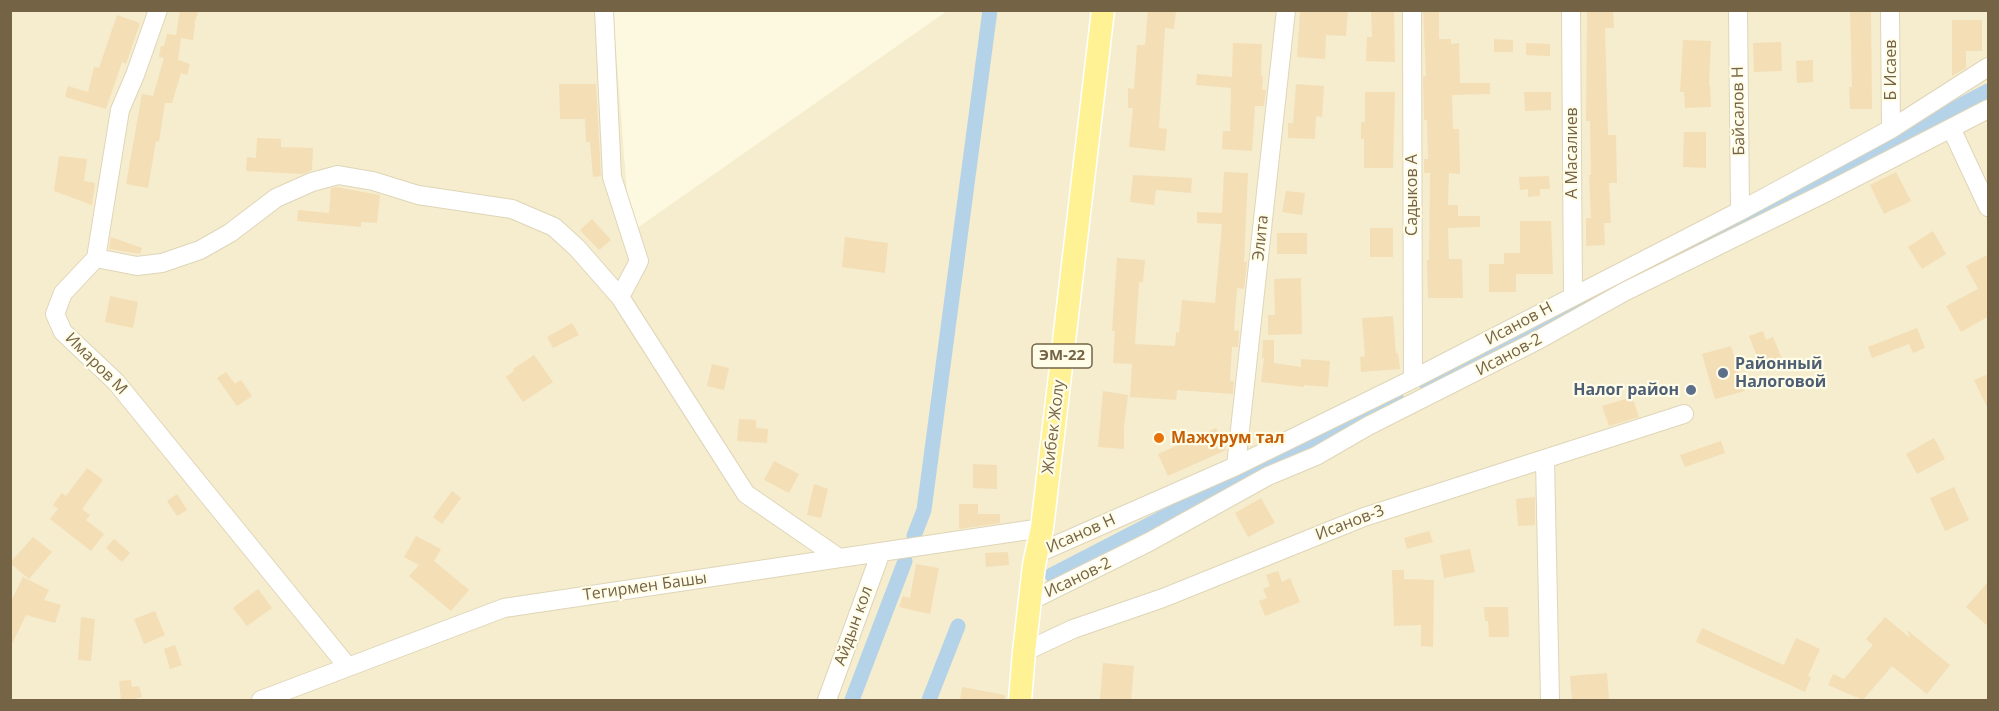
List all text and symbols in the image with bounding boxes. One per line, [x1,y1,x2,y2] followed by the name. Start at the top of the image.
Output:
[1881,40,1901,100] street label: Б Исаев
[1729,66,1749,156] street label: Байсалов Н
[1562,107,1582,199] street label: А Масалиев
[1402,154,1422,236] street label: Садыков А
[1249,214,1273,262] street label: Элита
[1482,298,1556,350] street label: Исанов Н
[61,329,131,399] street label: Имаров М
[1473,330,1545,380] street label: Исанов-2
[1032,344,1092,368] road number: ЭМ-22
[1735,354,1826,392] place label: Районный Налоговой
[1716,366,1730,380] marker: Районный Налоговой
[1039,379,1069,475] street label: Жибек Жолу
[1573,380,1679,400] place label: Налог район
[1684,383,1698,397] marker: Налог район
[1171,428,1285,448] place label: Мажурум тал
[1152,431,1166,445] marker: Мажурум тал
[1313,501,1387,545] street label: Исанов-3
[1043,510,1119,558] street label: Исанов Н
[1041,554,1115,602] street label: Исанов-2
[582,569,708,605] street label: Тегирмен Башы
[831,584,877,668] street label: Айдын кол

